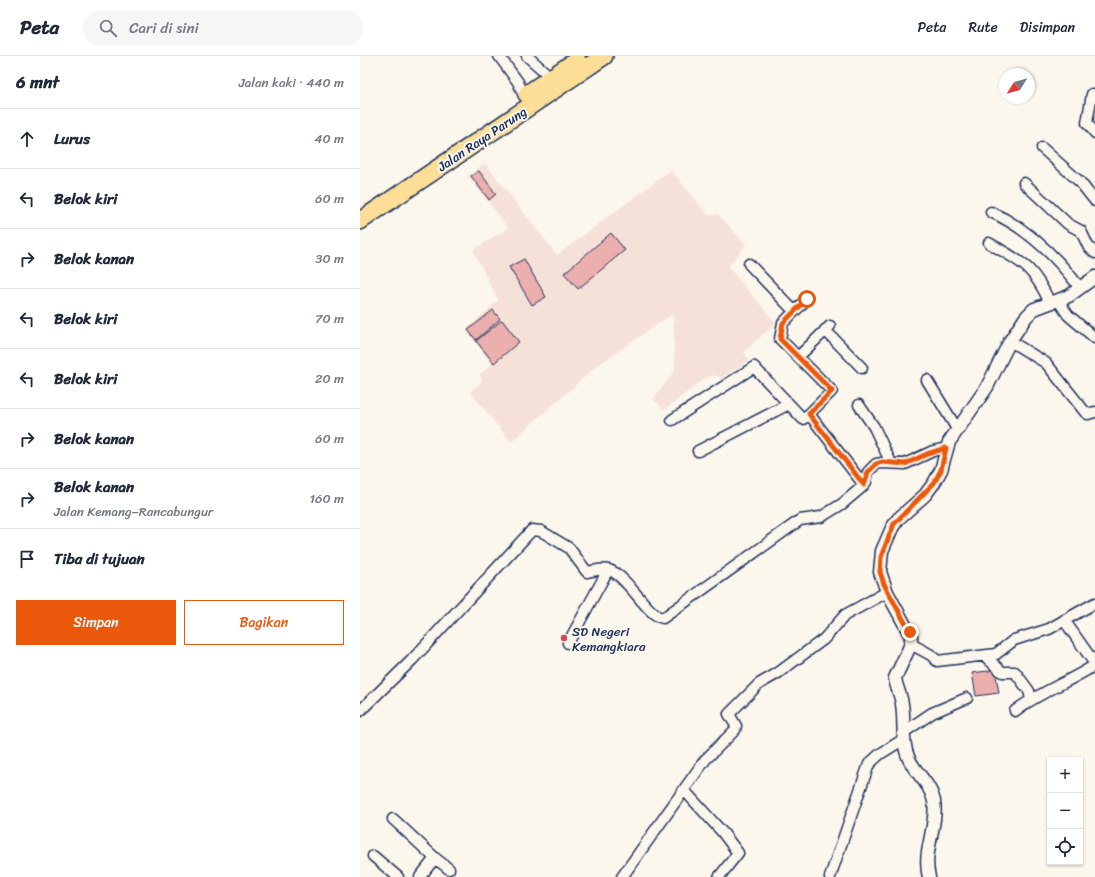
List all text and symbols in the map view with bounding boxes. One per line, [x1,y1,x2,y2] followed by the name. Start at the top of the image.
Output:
[83,10,363,46] search box
[20,11,59,44] text: Peta
[129,15,199,41] text: Cari di sini
[918,15,946,40] text: Peta
[968,15,998,40] text: Rute
[1020,15,1075,40] text: Disimpan
[97,17,119,39] icon: search
[16,67,59,97] text: 6 mnt
[999,68,1035,104] north arrow
[239,71,344,94] text: Jalan kaki · 440 m
[432,100,532,178] street label: Jalan Raya Parung
[54,126,90,152] text: Lurus
[314,127,344,150] text: 40 m
[16,128,38,150] icon: ahead
[54,186,117,212] text: Belok kiri
[315,187,344,210] text: 60 m
[16,188,38,210] icon: left
[54,246,134,272] text: Belok kanan
[315,247,344,270] text: 30 m
[16,248,38,270] icon: right
[798,290,816,308] route start
[54,306,117,332] text: Belok kiri
[315,307,344,330] text: 70 m
[16,308,38,330] icon: left
[54,366,117,392] text: Belok kiri
[315,367,344,390] text: 20 m
[16,368,38,390] icon: left
[54,426,134,452] text: Belok kanan
[315,427,344,450] text: 60 m
[16,428,38,450] icon: right
[54,474,134,500] text: Belok kanan
[309,487,344,510] text: 160 m
[16,488,38,510] icon: right
[54,500,213,523] text: Jalan Kemang–Rancabungur
[54,546,145,572] text: Tiba di tujuan
[16,548,38,570] icon: arrive
[16,600,176,645] button: Simpan
[184,600,344,645] button: Bagikan
[572,620,646,658] place label: SD Negeri Kemangkiara
[901,623,919,641] route end
[559,633,569,643] marker: SD Negeri Kemangkiara
[1047,757,1083,865] map controls
[1047,757,1083,793] button: +
[1047,793,1083,829] button: −
[1047,829,1083,865] button: locate

